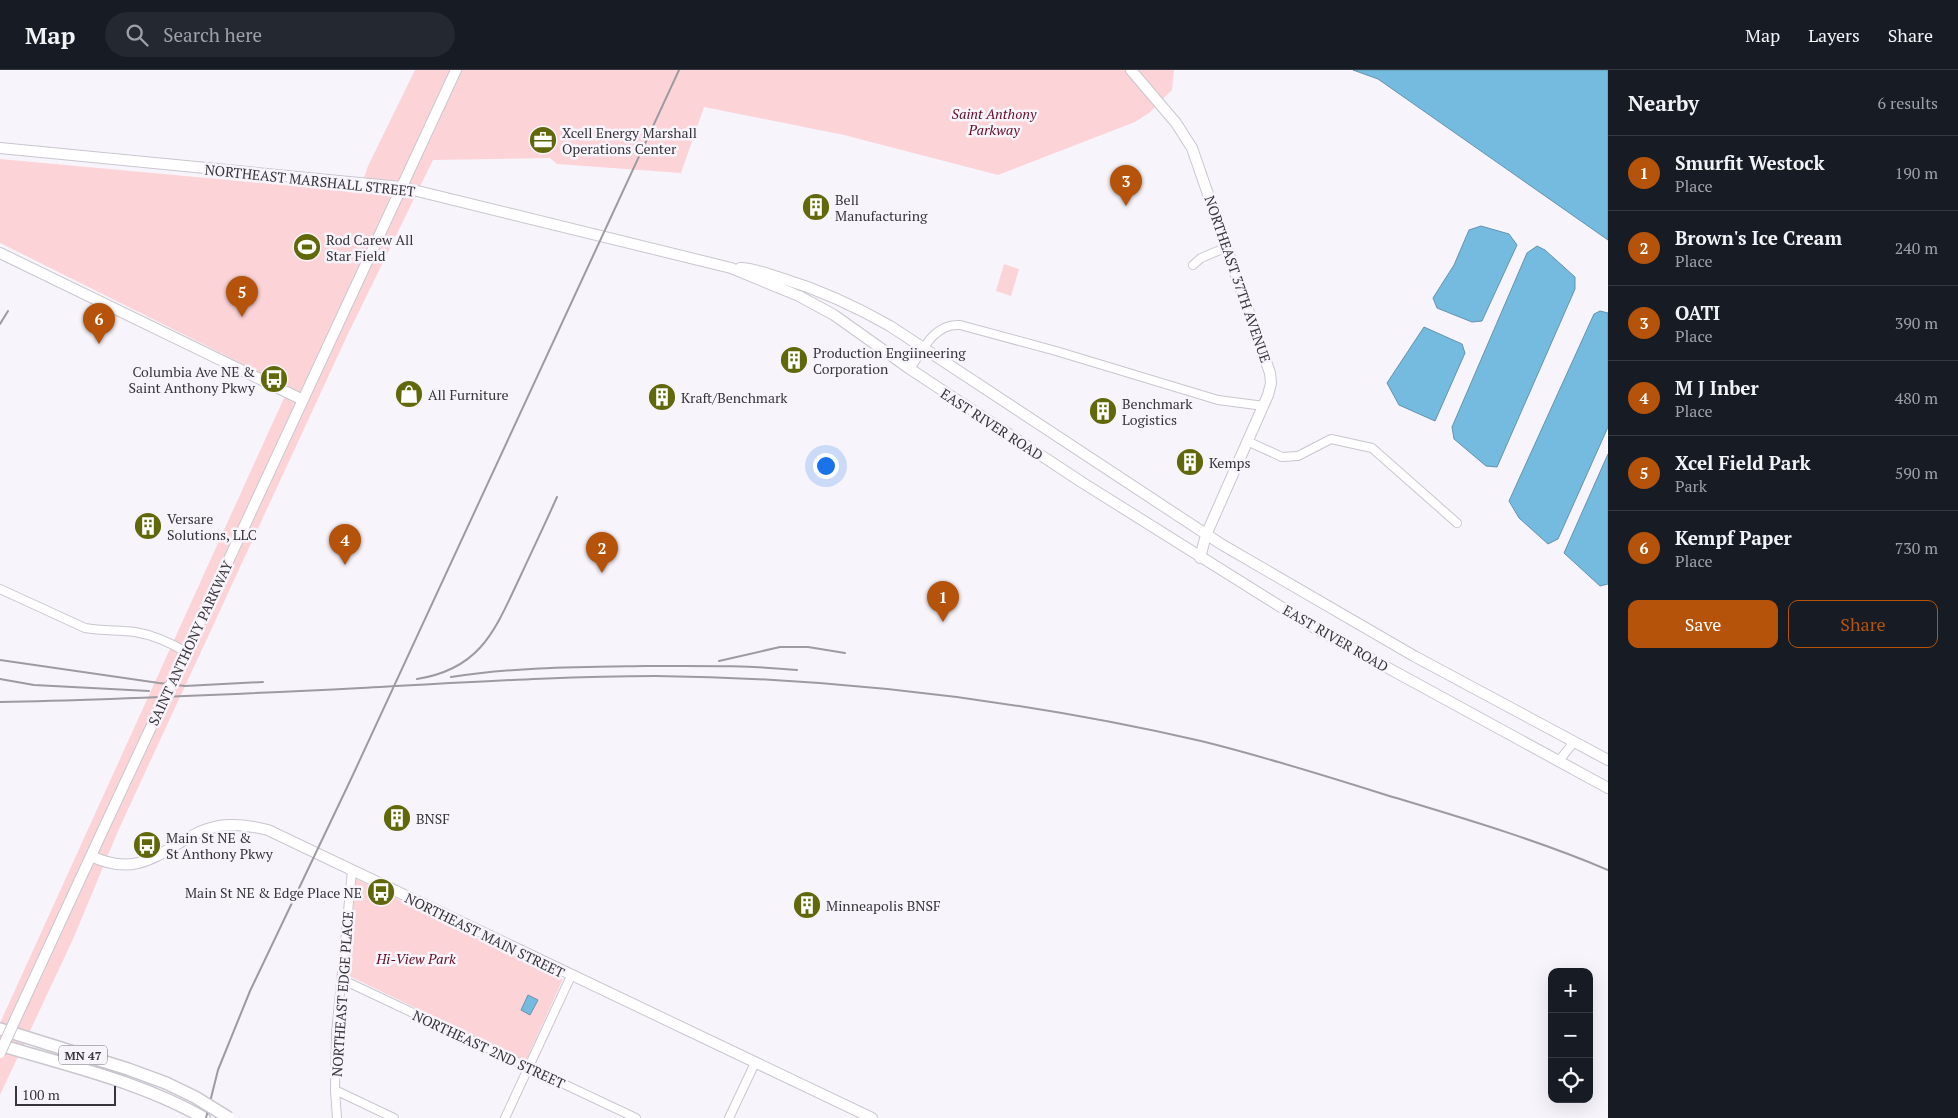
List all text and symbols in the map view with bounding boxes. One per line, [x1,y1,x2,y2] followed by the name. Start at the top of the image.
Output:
[105,12,455,57] search box
[25,19,75,51] text: Map
[123,21,151,49] icon: search
[163,22,262,47] text: Search here
[1745,23,1780,47] text: Map
[1808,23,1860,47] text: Layers
[1888,23,1933,47] text: Share
[1628,89,1699,117] text: Nearby
[1878,92,1938,114] text: 6 results
[952,104,1037,139] park label: Saint Anthony Parkway
[562,123,697,158] place label: Xcell Energy Marshall Operations Center
[528,125,558,155] office icon: Xcell Energy Marshall Operations Center
[1675,150,1825,175] text: Smurfit Westock
[204,159,417,201] street label: NORTHEAST MARSHALL STREET
[1639,162,1649,184] text: 1
[1895,162,1938,184] text: 190 m
[1110,165,1142,206] pin: 3
[1675,175,1713,197] text: Place
[835,190,928,225] place label: Bell Manufacturing
[801,192,831,222] building icon: Bell Manufacturing
[1200,193,1276,365] street label: NORTHEAST 37TH AVENUE
[1675,225,1842,250] text: Brown's Ice Cream
[326,230,413,265] place label: Rod Carew All Star Field
[292,232,322,262] sports icon: Rod Carew All Star Field
[1639,237,1649,259] text: 2
[1895,237,1938,259] text: 240 m
[1675,250,1713,272] text: Place
[226,276,258,317] pin: 5
[1675,300,1720,325] text: OATI
[83,303,115,344] pin: 6
[1639,312,1649,334] text: 3
[1895,312,1938,334] text: 390 m
[1675,325,1713,347] text: Place
[813,343,966,378] place label: Production Engiineering Corporation
[779,345,809,375] building icon: Production Engiineering Corporation
[129,362,256,397] place label: Columbia Ave NE & Saint Anthony Pkwy
[259,364,289,394] bus stop icon: Columbia Ave NE & Saint Anthony Pkwy
[1675,375,1759,400] text: M J Inber
[394,379,424,409] shop icon: All Furniture
[647,382,677,412] building icon: Kraft/Benchmark
[937,384,1047,464] street label: EAST RIVER ROAD
[428,385,509,404] place label: All Furniture
[1639,387,1649,409] text: 4
[1895,387,1938,409] text: 480 m
[681,388,788,407] place label: Kraft/Benchmark
[1122,394,1193,429] place label: Benchmark Logistics
[1088,396,1118,426] building icon: Benchmark Logistics
[1675,400,1713,422] text: Place
[1175,447,1205,477] building icon: Kemps
[1675,450,1811,475] text: Xcel Field Park
[813,453,839,479] your location
[1209,453,1250,472] place label: Kemps
[1639,462,1649,484] text: 5
[1895,462,1938,484] text: 590 m
[1675,475,1707,497] text: Park
[167,509,257,544] place label: Versare Solutions, LLC
[133,511,163,541] building icon: Versare Solutions, LLC
[329,524,361,565] pin: 4
[1675,525,1792,550] text: Kempf Paper
[586,532,618,573] pin: 2
[1639,537,1649,559] text: 6
[1895,537,1938,559] text: 730 m
[1675,550,1713,572] text: Place
[143,557,237,728] street label: SAINT ANTHONY PARKWAY
[927,581,959,622] pin: 1
[1280,600,1392,676] street label: EAST RIVER ROAD
[1628,600,1778,648] button: Save
[1788,600,1938,648] button: Share
[382,803,412,833] building icon: BNSF
[416,809,450,828] place label: BNSF
[166,828,274,863] place label: Main St NE & St Anthony Pkwy
[132,830,162,860] bus stop icon: Main St NE & St Anthony Pkwy
[366,877,396,907] bus stop icon: Main St NE & Edge Place NE
[185,883,362,902] place label: Main St NE & Edge Place NE
[402,888,568,982] street label: NORTHEAST MAIN STREET
[792,890,822,920] building icon: Minneapolis BNSF
[826,896,941,915] place label: Minneapolis BNSF
[327,910,357,1078] street label: NORTHEAST EDGE PLACE
[375,949,456,968] park label: Hi-View Park
[1548,968,1593,1103] map controls
[1548,968,1593,1013] button: +
[410,1005,569,1093] street label: NORTHEAST 2ND STREET
[1548,1013,1593,1058] button: −
[59,1046,107,1064] road number: MN 47
[1548,1058,1593,1103] button: locate
[15,1083,116,1106] scale bar
[22,1085,60,1104] text: 100 m

